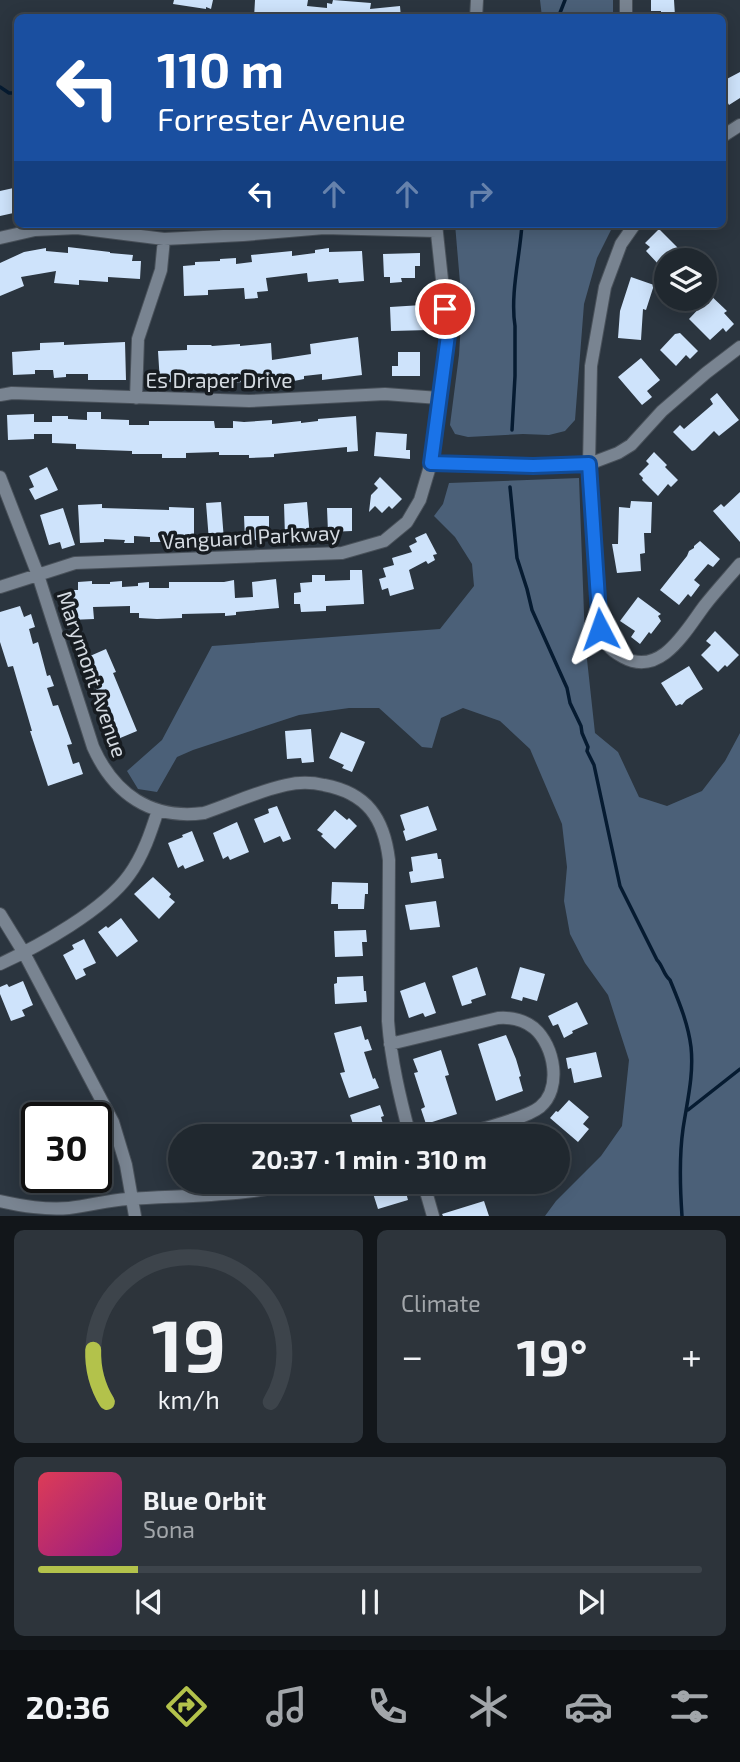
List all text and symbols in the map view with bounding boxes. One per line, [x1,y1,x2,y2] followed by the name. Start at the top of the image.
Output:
[157,39,284,98] text: 110 m
[42,42,133,133] icon: left
[157,99,406,137] text: Forrester Avenue
[242,175,280,213] icon: left
[315,175,353,213] icon: ahead
[388,175,426,213] icon: ahead
[461,175,499,213] icon: right
[654,248,717,311] map controls
[654,248,717,311] button: layers
[415,279,475,339] pin
[426,290,464,328] icon: arrive
[146,367,292,392] street label: Es Draper Drive
[161,519,341,553] street label: Vanguard Parkway
[53,587,133,761] street label: Marymont Avenue
[563,592,637,666] position arrow
[21,1102,112,1193] speed limit sign: 30
[251,1143,487,1174] text: 20:37 · 1 min · 310 m
[401,1289,481,1317] text: Climate
[151,1300,226,1388] text: 19
[517,1324,588,1386] text: 19°
[401,1332,423,1378] text: −
[681,1332,702,1378] text: +
[157,1384,220,1414] text: km/h
[143,1484,266,1515] text: Blue Orbit
[143,1515,195,1543] text: Sona
[130,1583,168,1621] icon: previous
[351,1583,389,1621] icon: pause
[572,1583,610,1621] icon: next
[162,1682,211,1731] icon: directions
[262,1682,311,1731] icon: music
[363,1682,412,1731] icon: phone
[464,1682,513,1731] icon: climate
[564,1682,613,1731] icon: car
[665,1682,714,1731] icon: filters
[26,1687,110,1725] text: 20:36

